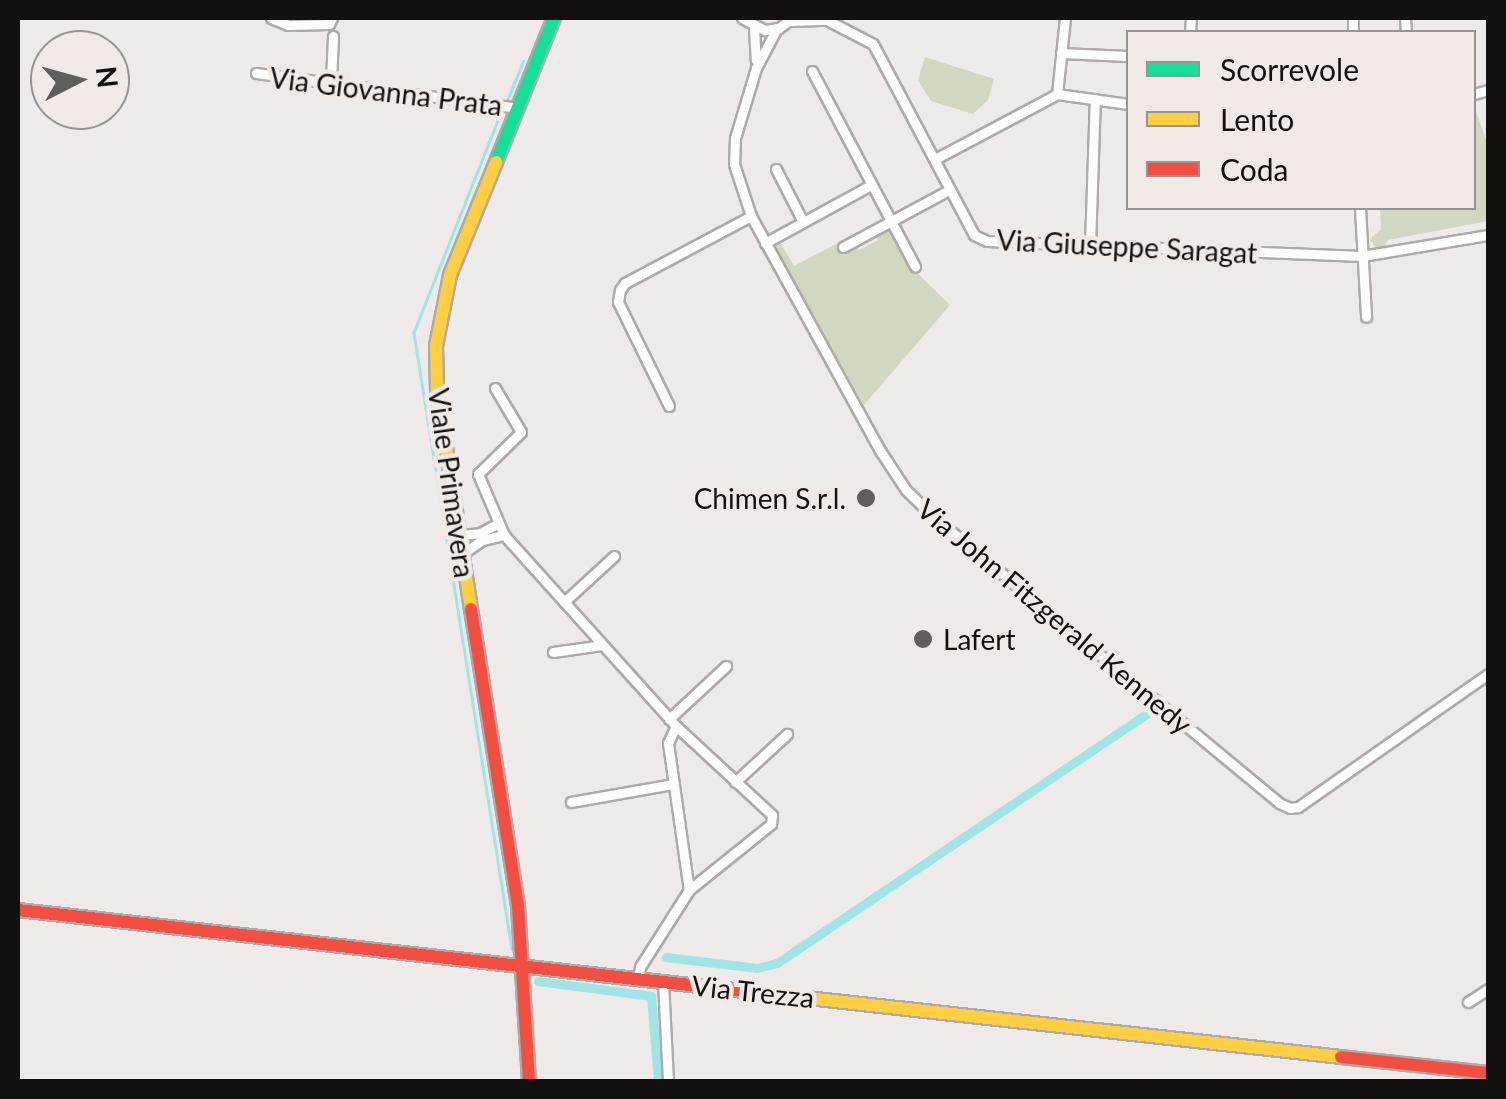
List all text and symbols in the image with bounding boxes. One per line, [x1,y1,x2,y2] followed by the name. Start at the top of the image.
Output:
[30,30,130,130] north arrow
[1126,30,1476,210] legend
[1220,51,1359,87] text: Scorrevole
[268,60,504,122] street label: Via Giovanna Prata
[90,65,126,90] text: N
[1220,101,1294,137] text: Lento
[1220,151,1288,187] text: Coda
[996,222,1258,270] street label: Via Giuseppe Saragat
[422,386,482,580] street label: Viale Primavera
[694,481,846,515] place label: Chimen S.r.l.
[855,487,877,509] marker: Chimen S.r.l.
[911,491,1199,741] street label: Via John Fitzgerald Kennedy
[943,622,1015,656] place label: Lafert
[912,628,934,650] marker: Lafert
[690,968,816,1014] street label: Via Trezza

